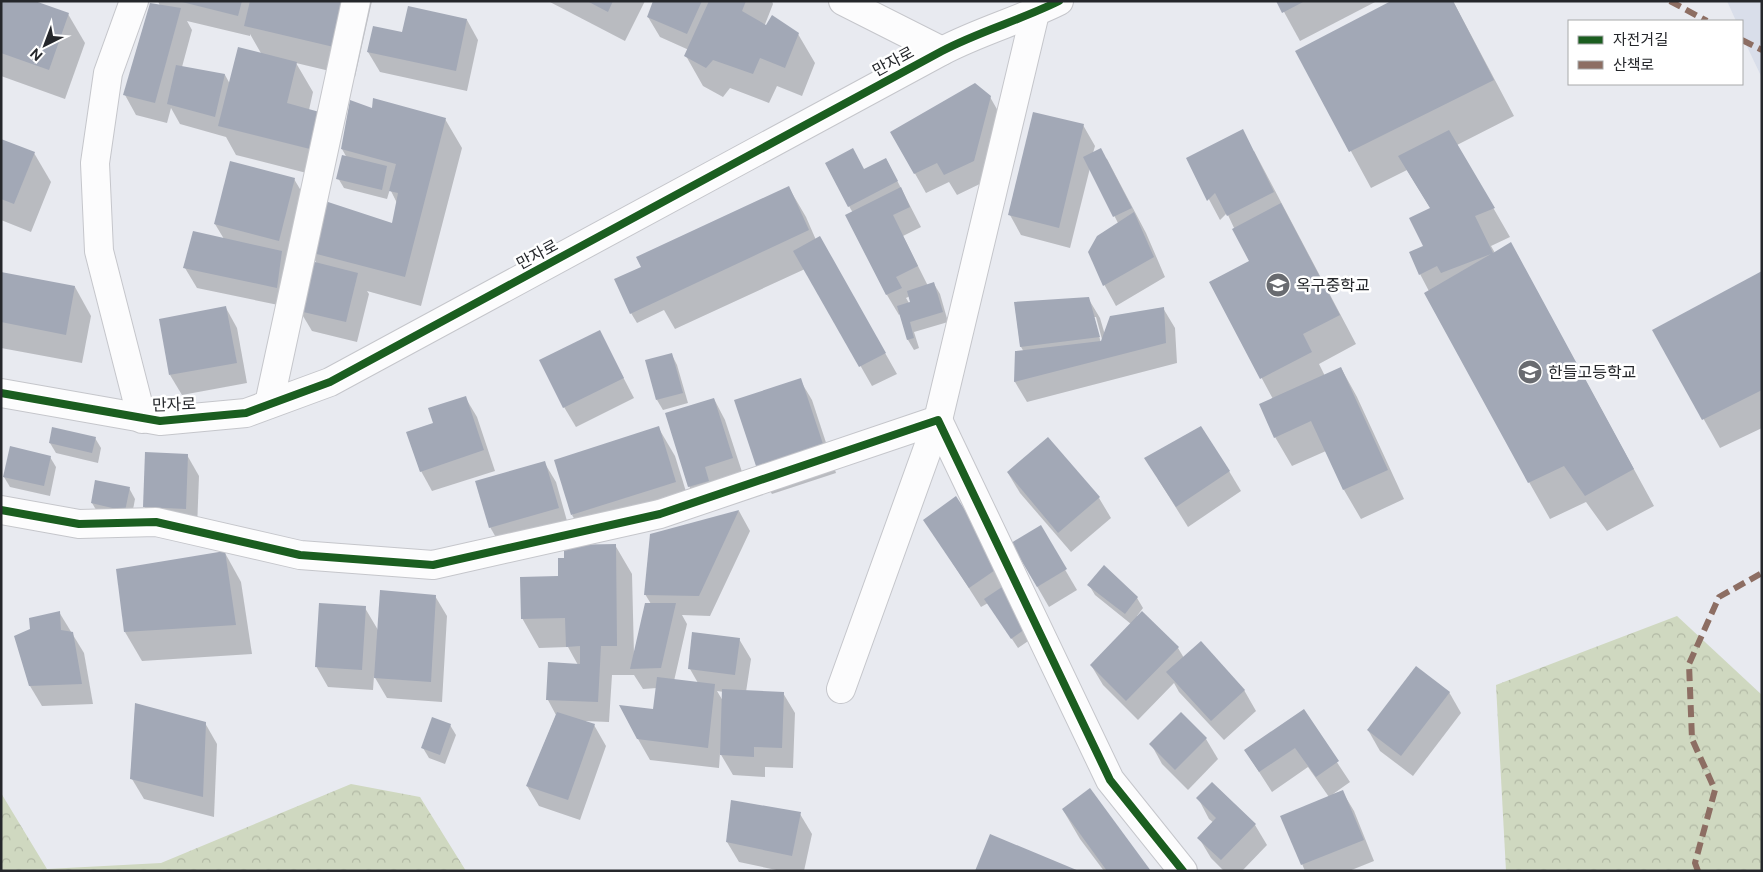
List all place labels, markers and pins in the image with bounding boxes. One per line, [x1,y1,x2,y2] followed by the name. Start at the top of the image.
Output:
[1265,272,1291,298] school or university icon: 옥구중학교
[1296,276,1370,295] place label: 옥구중학교
[1517,359,1543,385] school or university icon: 한들고등학교
[1548,363,1636,382] place label: 한들고등학교

